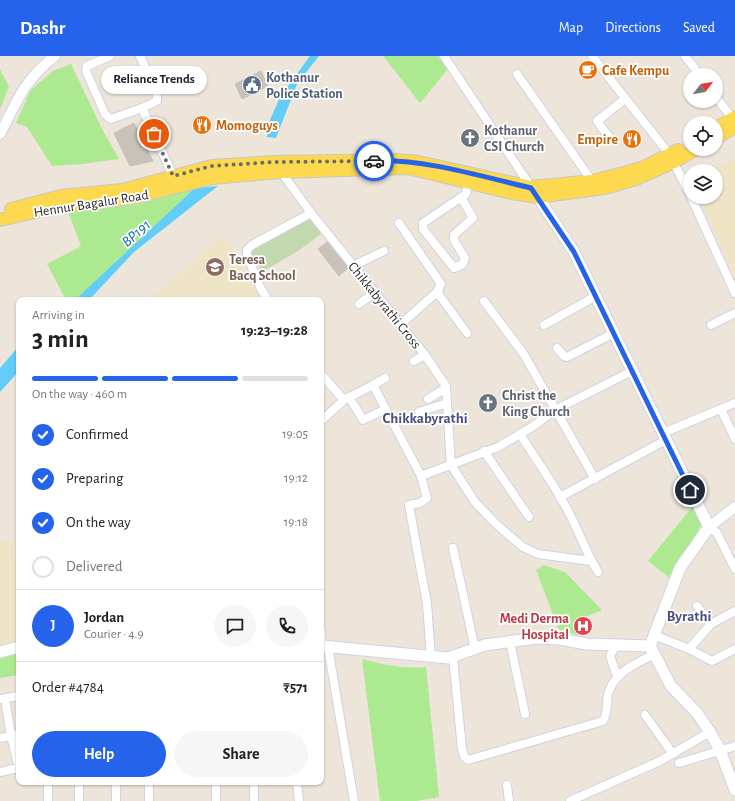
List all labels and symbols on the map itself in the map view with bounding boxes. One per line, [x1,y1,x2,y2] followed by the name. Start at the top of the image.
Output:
[577,59,599,81] cafe icon: Cafe Kempu
[602,64,670,78] place label: Cafe Kempu
[101,66,207,94] callout: Reliance Trends
[683,68,723,108] north arrow
[266,71,343,101] place label: Kothanur Police Station
[241,74,263,96] public building icon: Kothanur Police Station
[191,114,213,136] restaurant icon: Momoguys
[137,117,171,151] pin
[216,119,278,133] place label: Momoguys
[484,124,544,154] place label: Kothanur CSI Church
[459,127,481,149] church icon: Kothanur CSI Church
[621,128,643,150] restaurant icon: Empire
[577,133,618,147] place label: Empire
[354,141,394,181] courier
[33,188,150,220] street label: Hennur Bagalur Road
[119,217,154,250] water label: BP191
[229,253,296,283] place label: Teresa Bacq School
[204,256,226,278] school or university icon: Teresa Bacq School
[345,260,423,352] street label: Chikkabyrathi Cross
[502,389,570,419] place label: Christ the King Church
[477,392,499,414] church icon: Christ the King Church
[382,411,468,426] district label: Chikkabyrathi
[673,473,707,507] pin
[667,609,711,624] district label: Byrathi
[500,612,569,642] place label: Medi Derma Hospital
[572,615,594,637] hospital icon: Medi Derma Hospital

